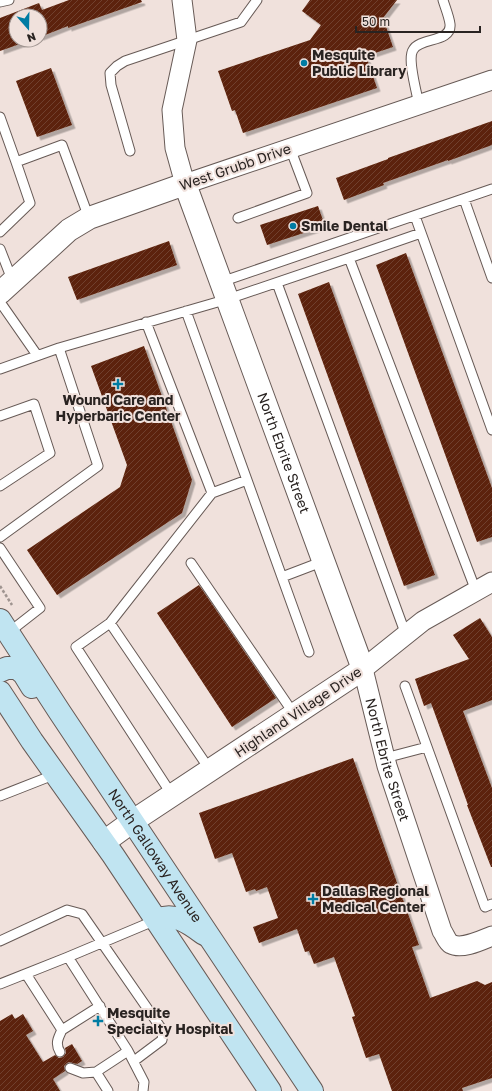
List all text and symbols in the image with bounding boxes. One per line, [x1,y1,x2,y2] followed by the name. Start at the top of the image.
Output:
[8,8,48,48] north arrow
[356,8,480,34] scale bar
[362,14,390,29] text: 50 m
[25,30,38,45] text: N
[312,46,407,79] place label: Mesquite Public Library
[299,58,309,68] marker: Mesquite Public Library
[177,139,293,194] street label: West Grubb Drive
[301,217,388,234] place label: Smile Dental
[288,221,298,231] marker: Smile Dental
[112,378,124,390] marker: Wound Care and Hyperbaric Center
[254,390,314,516] street label: North Ebrite Street
[56,391,181,424] place label: Wound Care and Hyperbaric Center
[231,663,365,760] street label: Highland Village Drive
[362,696,414,823] street label: North Ebrite Street
[105,785,206,925] street label: North Galloway Avenue
[322,882,429,915] place label: Dallas Regional Medical Center
[307,893,319,905] marker: Dallas Regional Medical Center
[107,1004,233,1037] place label: Mesquite Specialty Hospital
[92,1015,104,1027] marker: Mesquite Specialty Hospital

